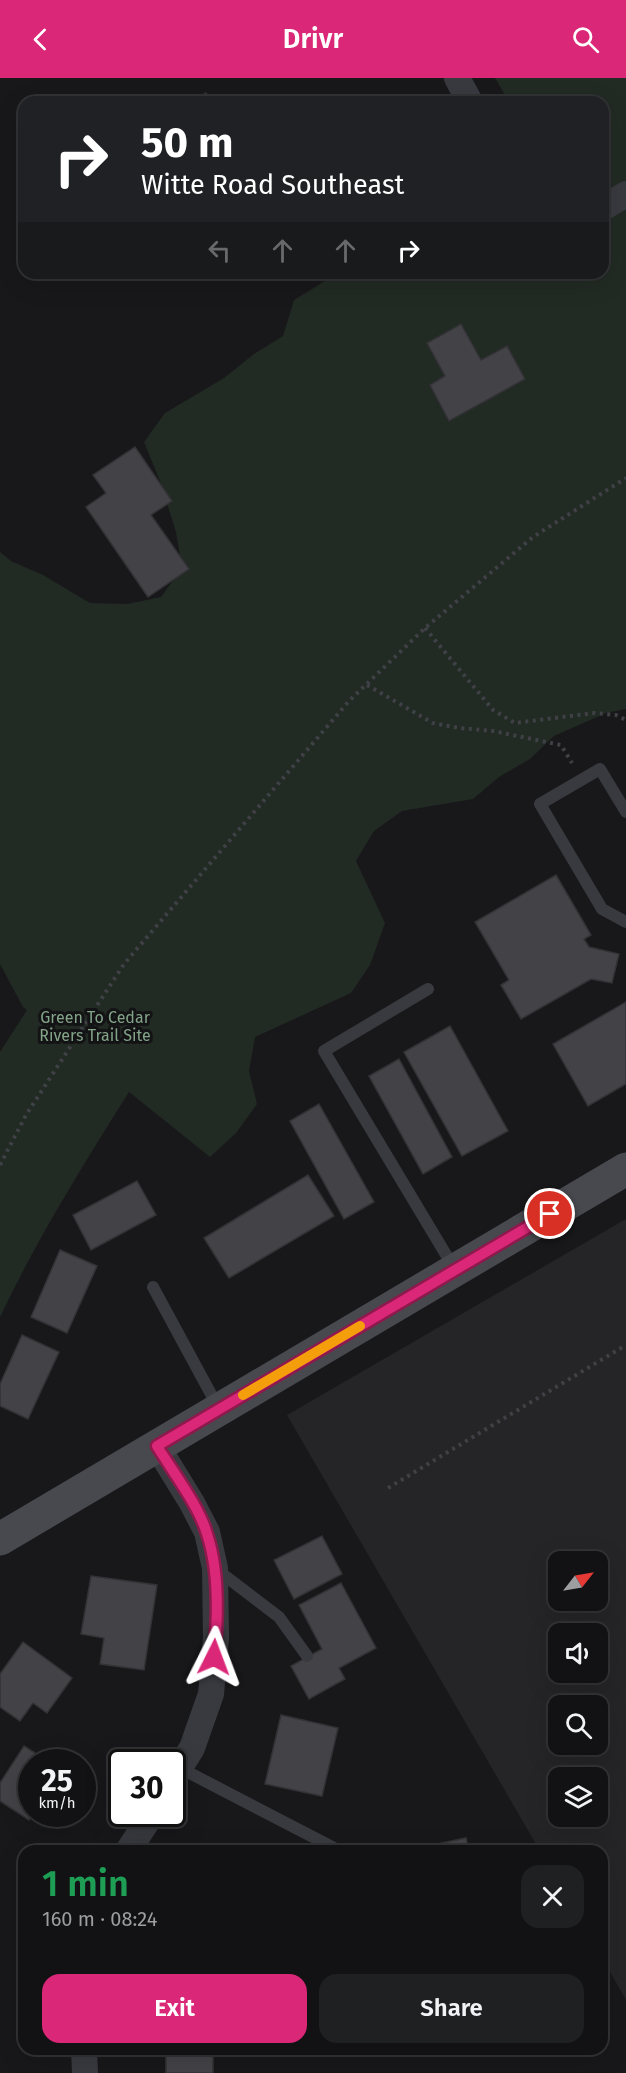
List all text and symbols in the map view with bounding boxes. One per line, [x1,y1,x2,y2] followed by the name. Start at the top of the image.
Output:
[24,23,57,56] icon: back
[283,23,343,55] text: Drivr
[569,23,602,56] icon: search
[141,118,234,168] text: 50 m
[42,120,120,198] icon: right
[141,169,404,201] text: Witte Road Southeast
[203,234,236,267] icon: left
[266,234,299,267] icon: ahead
[329,234,362,267] icon: ahead
[392,234,425,267] icon: right
[39,1008,151,1045] park label: Green To Cedar Rivers Trail Site
[524,1188,575,1239] pin
[533,1197,566,1230] icon: arrive
[548,1551,608,1611] north arrow
[548,1551,608,1827] map controls
[548,1623,608,1683] button: sound
[182,1625,246,1689] position arrow
[548,1695,608,1755] button: search
[108,1749,186,1827] speed limit sign: 30
[41,1763,73,1799] text: 25
[548,1767,608,1827] button: layers
[38,1794,76,1812] text: km/h
[42,1862,129,1906] text: 1 min
[521,1865,584,1928] button: close
[42,1907,157,1931] text: 160 m · 08:24
[42,1974,307,2043] button: Exit
[319,1974,584,2043] button: Share

